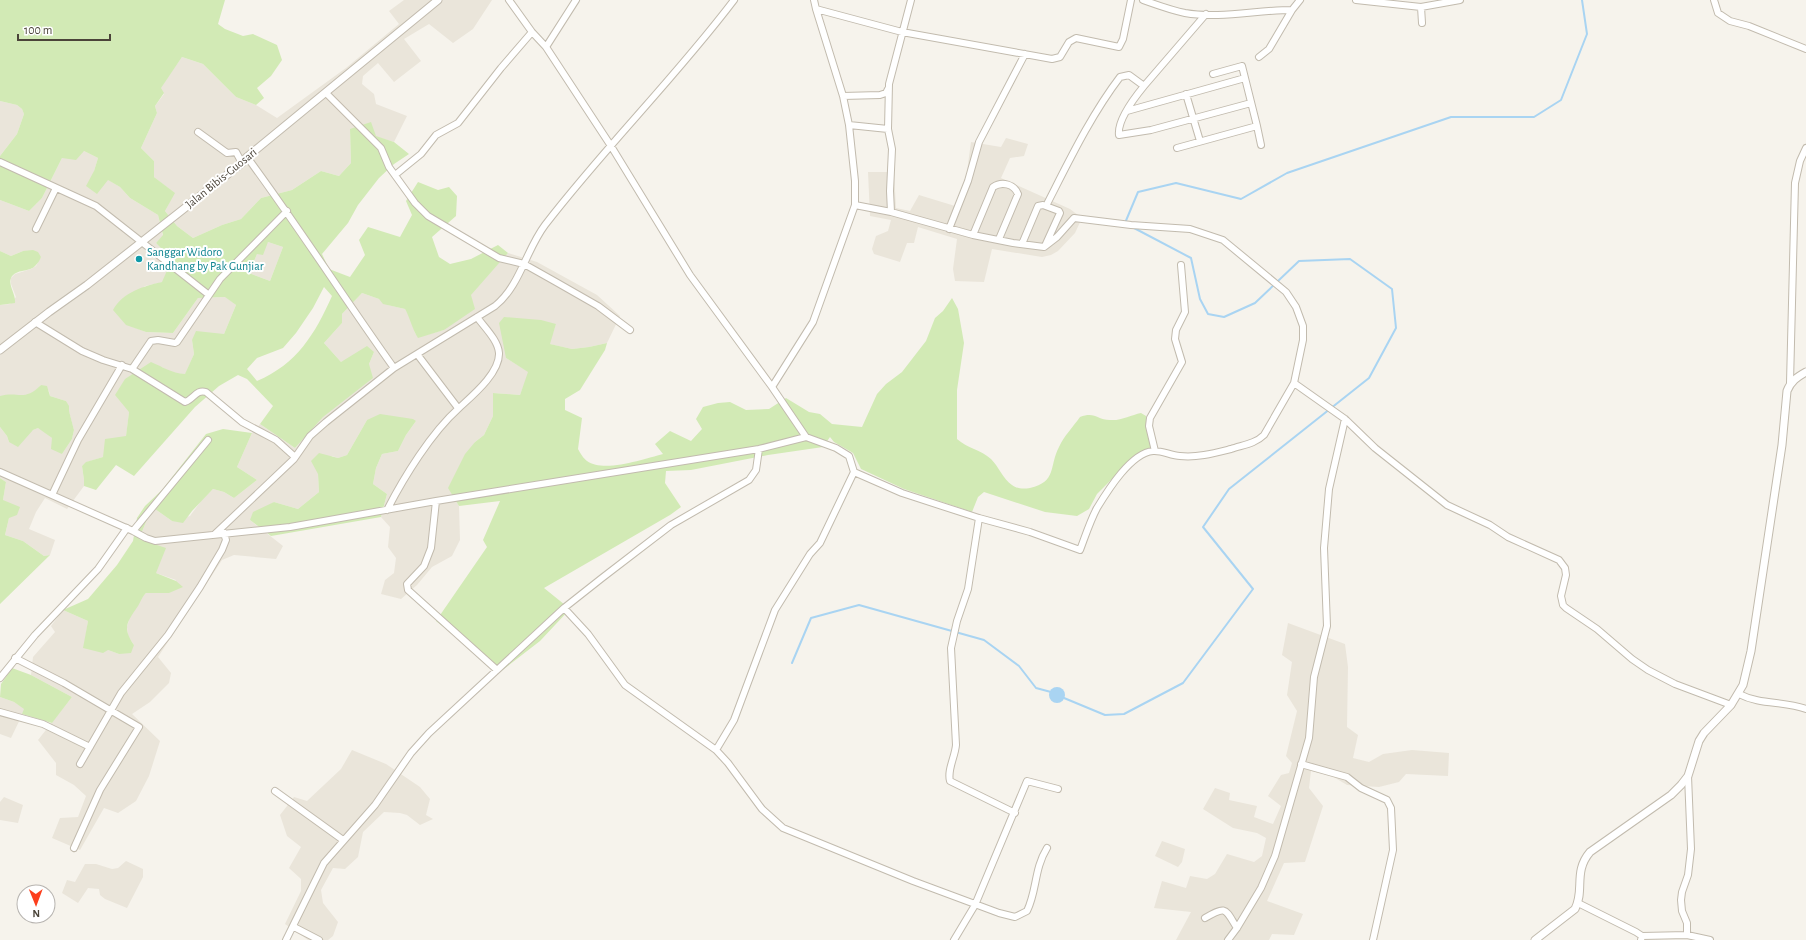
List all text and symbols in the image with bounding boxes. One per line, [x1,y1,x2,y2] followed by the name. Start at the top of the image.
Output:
[18,16,110,42] scale bar
[24,24,52,36] text: 100 m
[183,146,259,210] street label: Jalan Bibis-Guosari
[147,246,264,273] place label: Sanggar Widoro Kandhang by Pak Gunjiar
[134,254,144,264] marker: Sanggar Widoro Kandhang by Pak Gunjiar
[16,884,56,924] north arrow
[32,908,40,919] text: N

